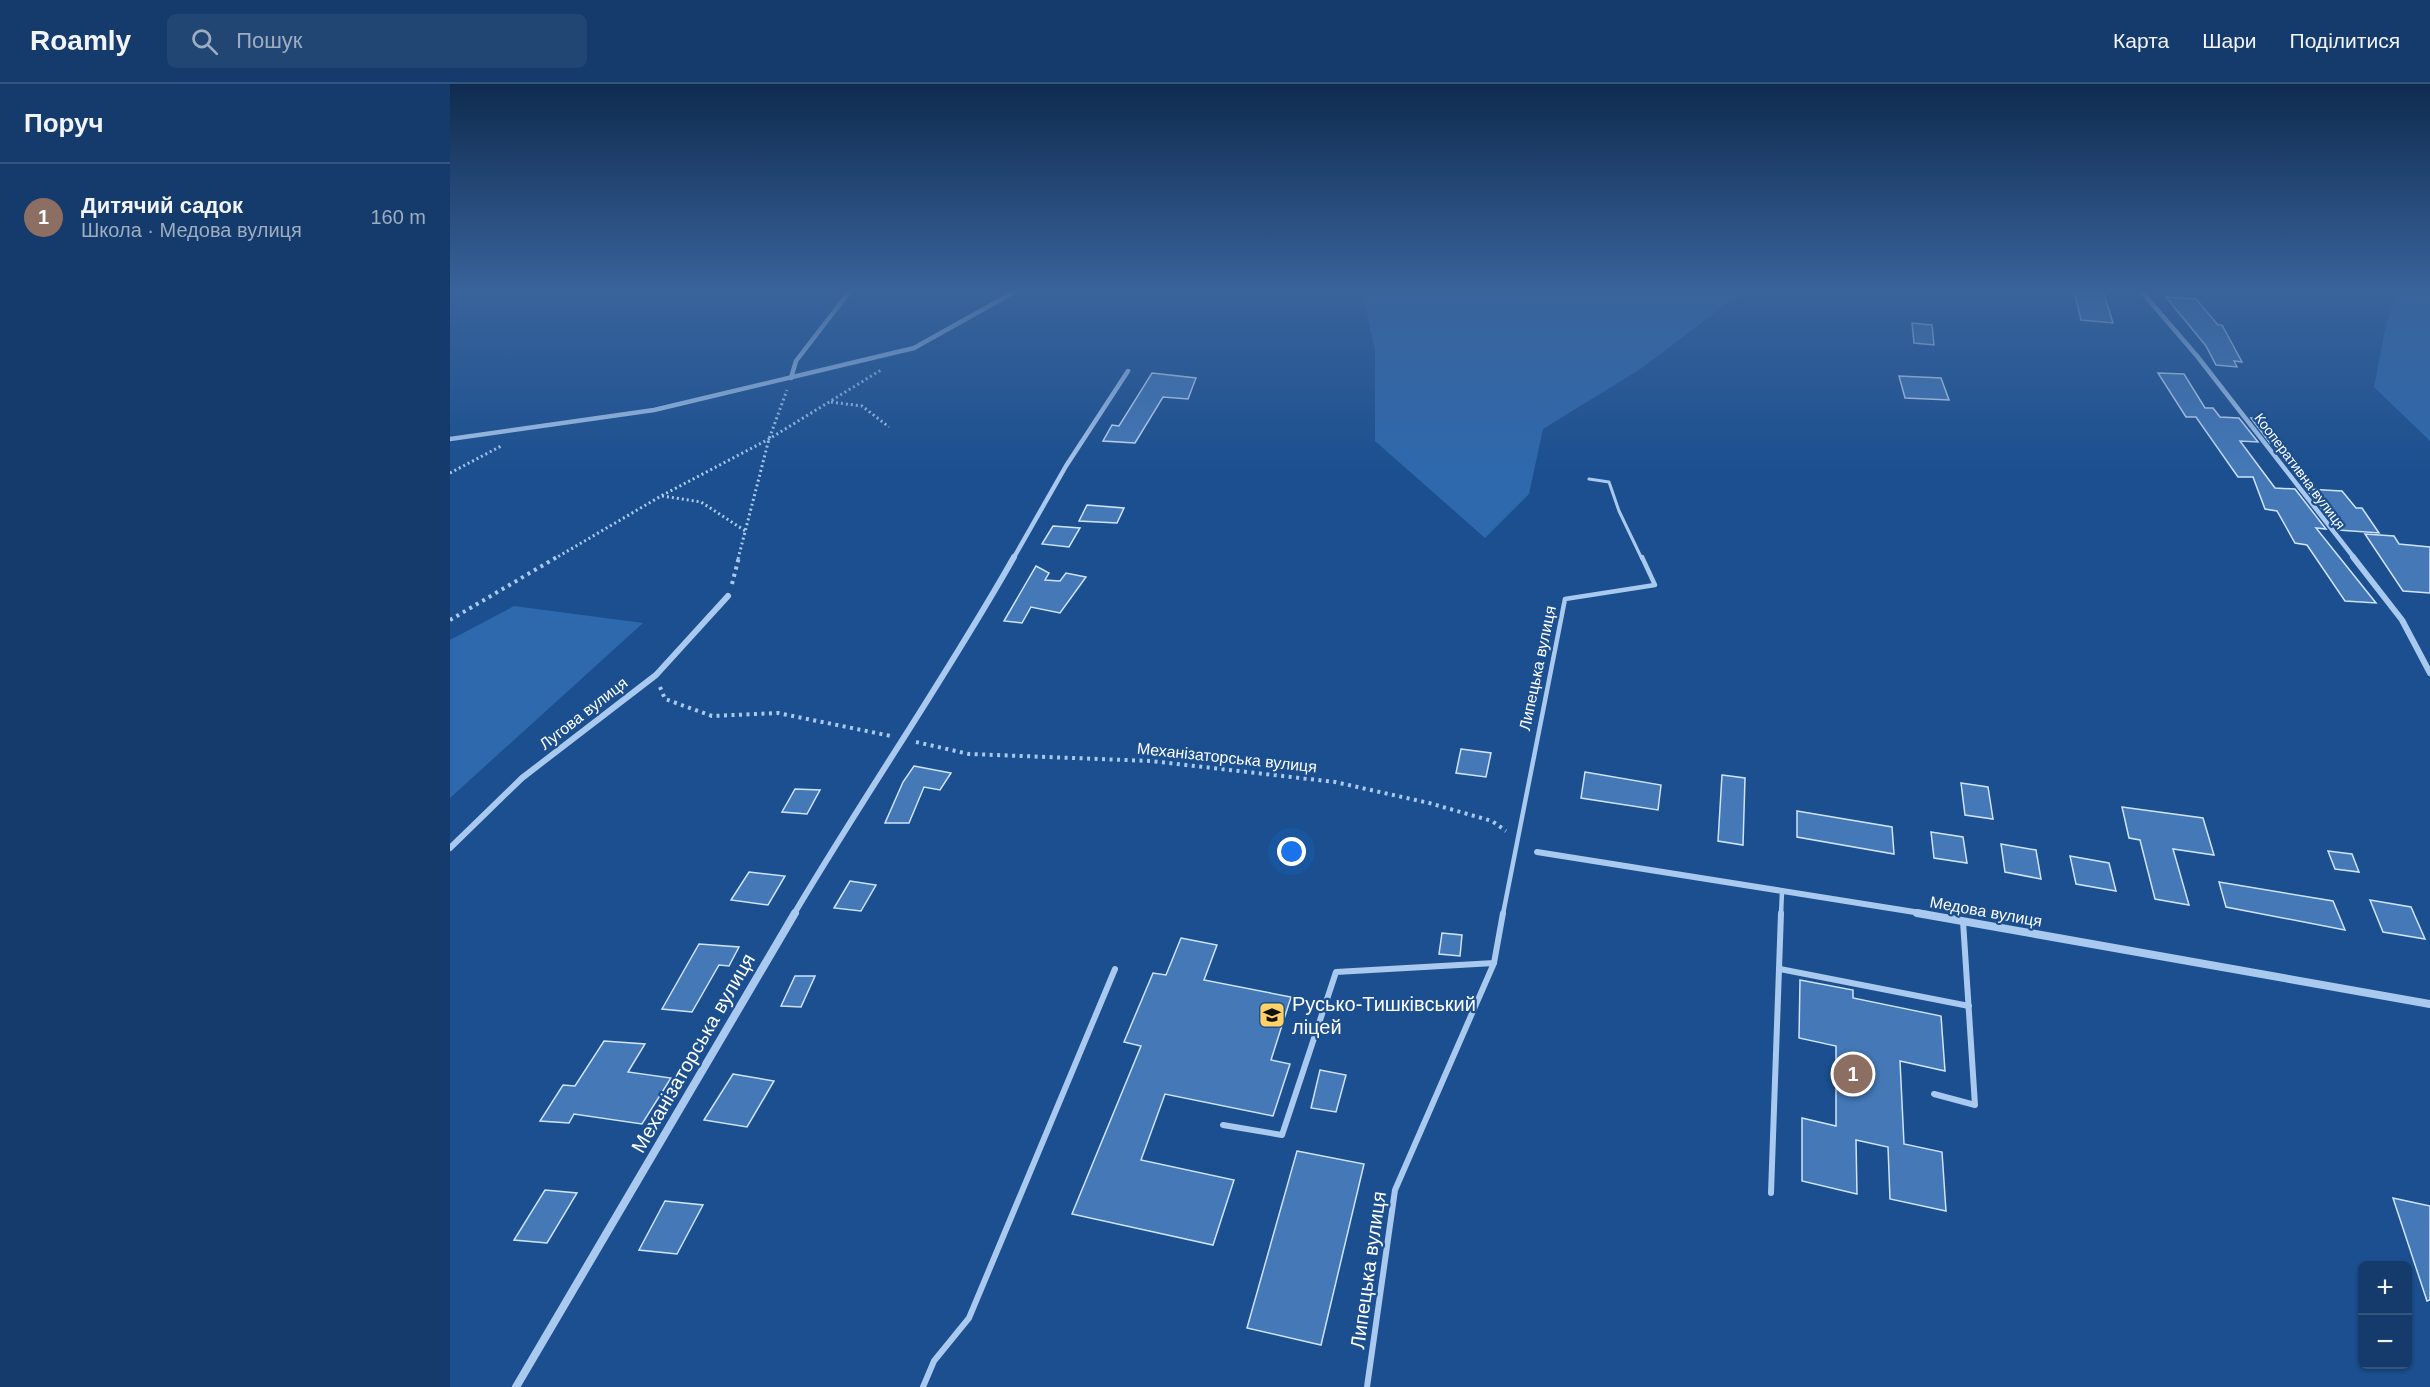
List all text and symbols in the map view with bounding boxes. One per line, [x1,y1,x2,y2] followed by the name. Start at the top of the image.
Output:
[167,14,587,68] search box
[30,25,131,56] text: Roamly
[188,25,221,58] icon: search
[236,28,302,53] text: Пошук
[2113,29,2169,52] text: Карта
[2202,29,2257,52] text: Шари
[2290,29,2400,52] text: Поділитися
[24,108,104,138] text: Поруч
[81,193,243,218] text: Дитячий садок
[38,206,49,228] text: 1
[370,206,426,228] text: 160 m
[81,219,302,241] text: Школа · Медова вулиця
[2251,410,2349,532] street label: Кооперативна вулиця
[1516,604,1559,732] street label: Липецька вулиця
[536,674,631,753] street label: Лугова вулиця
[1136,740,1318,775] street label: Механізаторська вулиця
[1277,837,1306,866] your location
[1928,893,2043,930] street label: Медова вулиця
[627,950,759,1156] street label: Механізаторська вулиця
[1292,993,1476,1038] place label: Русько-Тишківський ліцей
[1257,1000,1287,1030] school or university icon: Русько-Тишківський ліцей
[1834,1052,1872,1096] pin: 1
[1346,1190,1390,1350] street label: Липецька вулиця
[2358,1261,2412,1369] map controls
[2358,1261,2412,1315] button: +
[2358,1315,2412,1369] button: −

